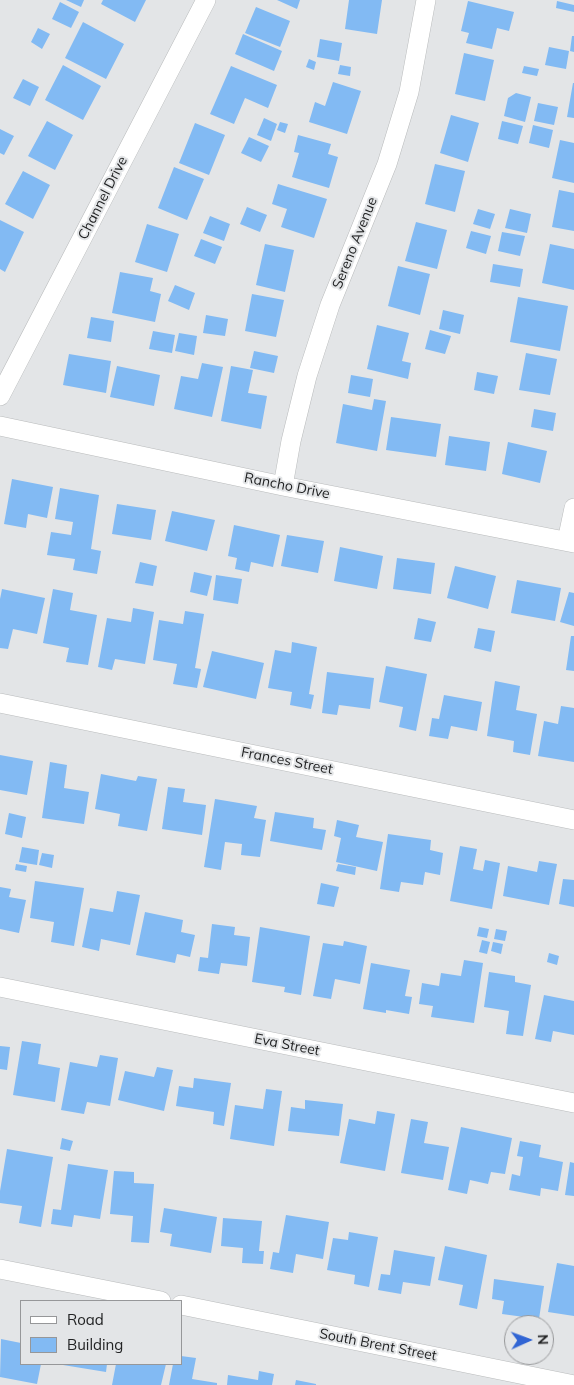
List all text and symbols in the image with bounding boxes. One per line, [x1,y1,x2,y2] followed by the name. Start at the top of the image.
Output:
[75,154,131,242] street label: Channel Drive
[329,195,381,291] street label: Sereno Avenue
[243,469,331,503] street label: Rancho Drive
[240,744,334,778] street label: Frances Street
[253,1030,321,1060] street label: Eva Street
[20,1300,182,1365] legend
[67,1310,104,1329] text: Road
[504,1315,554,1365] north arrow
[318,1325,438,1365] street label: South Brent Street
[534,1334,552,1345] text: N
[67,1335,123,1354] text: Building

